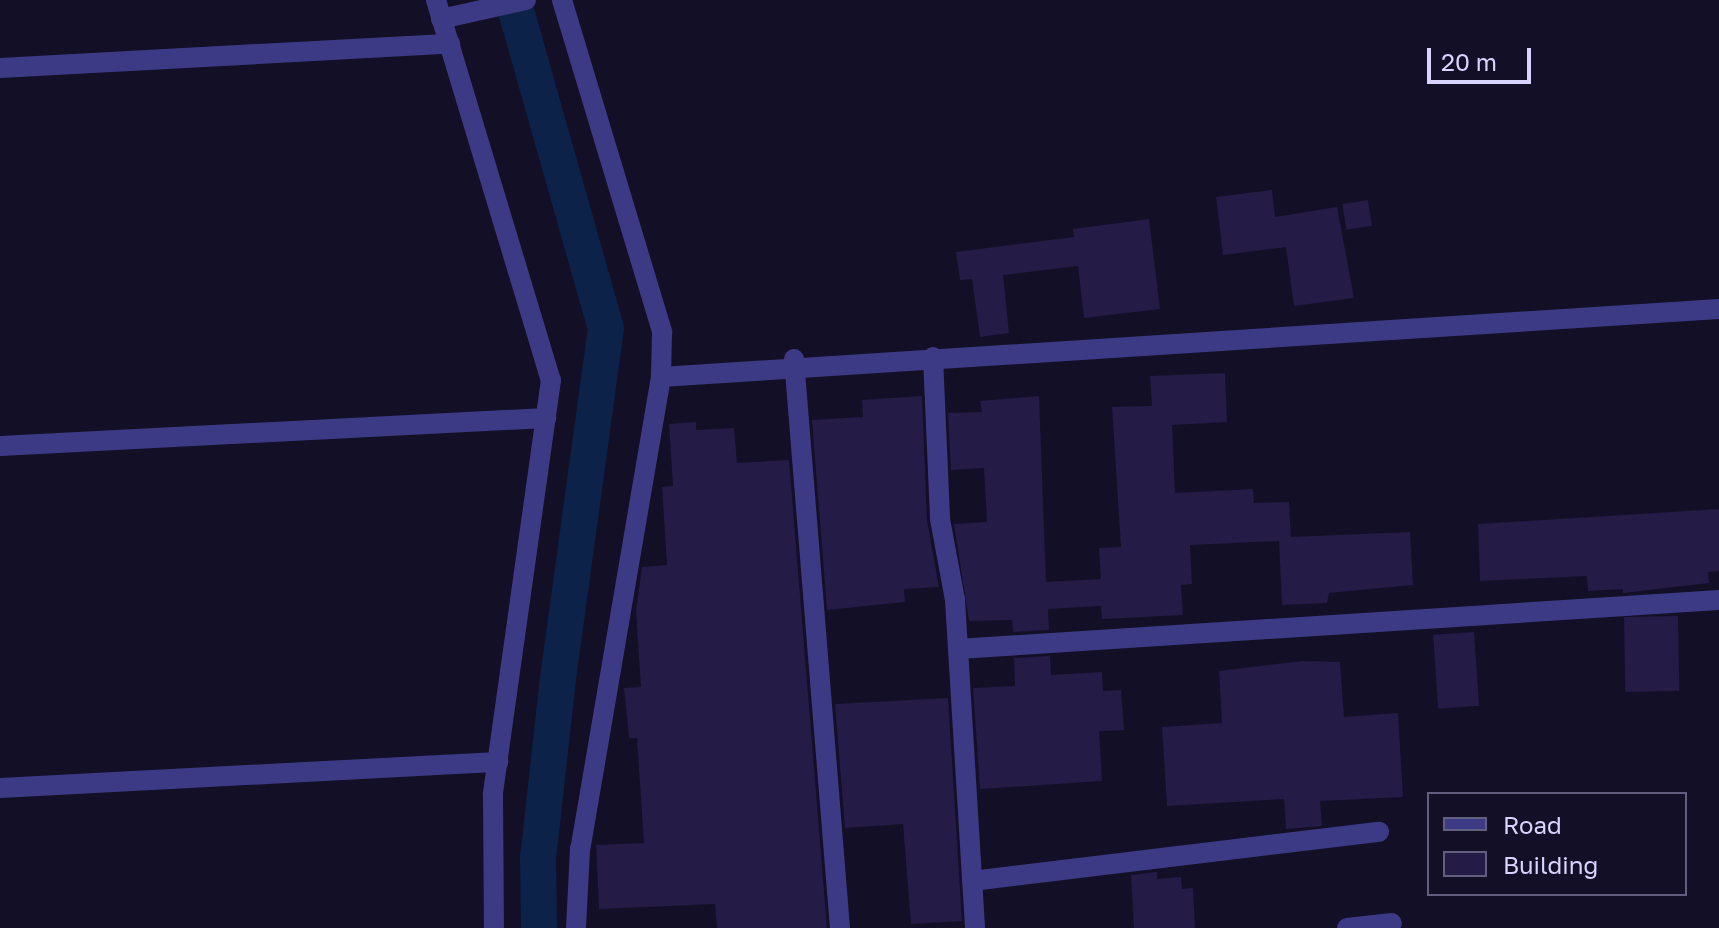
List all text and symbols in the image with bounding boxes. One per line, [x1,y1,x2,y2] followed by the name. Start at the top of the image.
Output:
[1431,32,1535,82] scale bar
[1441,47,1497,76] text: 20 m
[1427,792,1687,896] legend
[1503,810,1562,839] text: Road
[1503,850,1598,879] text: Building

